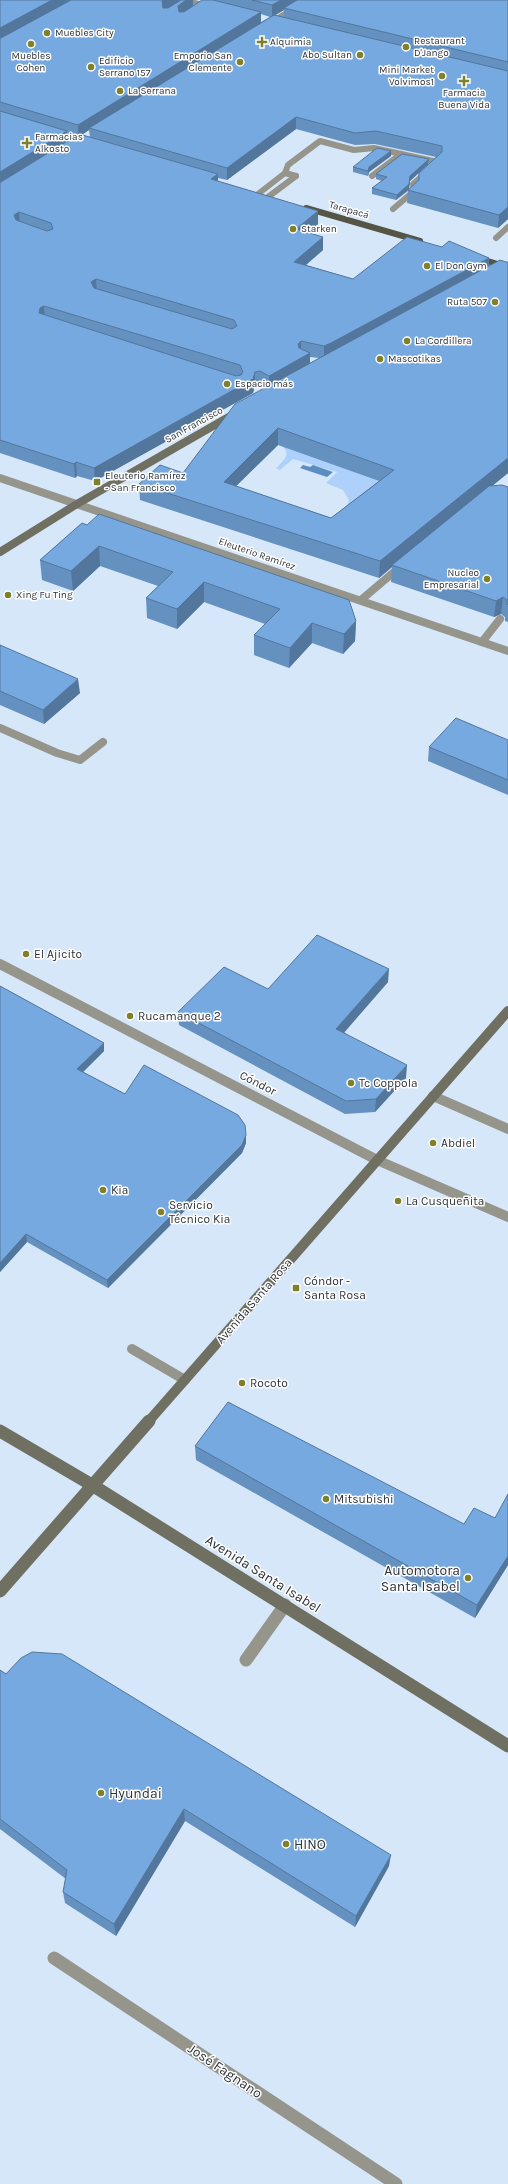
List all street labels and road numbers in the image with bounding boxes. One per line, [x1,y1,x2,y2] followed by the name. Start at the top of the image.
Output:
[328,199,370,221] street label: Tarapacá
[163,404,225,446] street label: San Francisco
[217,535,297,573] street label: Eleuterio Ramírez
[237,1068,279,1098] street label: Cóndor
[213,1256,295,1346] street label: Avenida Santa Rosa
[202,1531,324,1617] street label: Avenida Santa Isabel
[185,2040,265,2102] street label: José Fagnano

